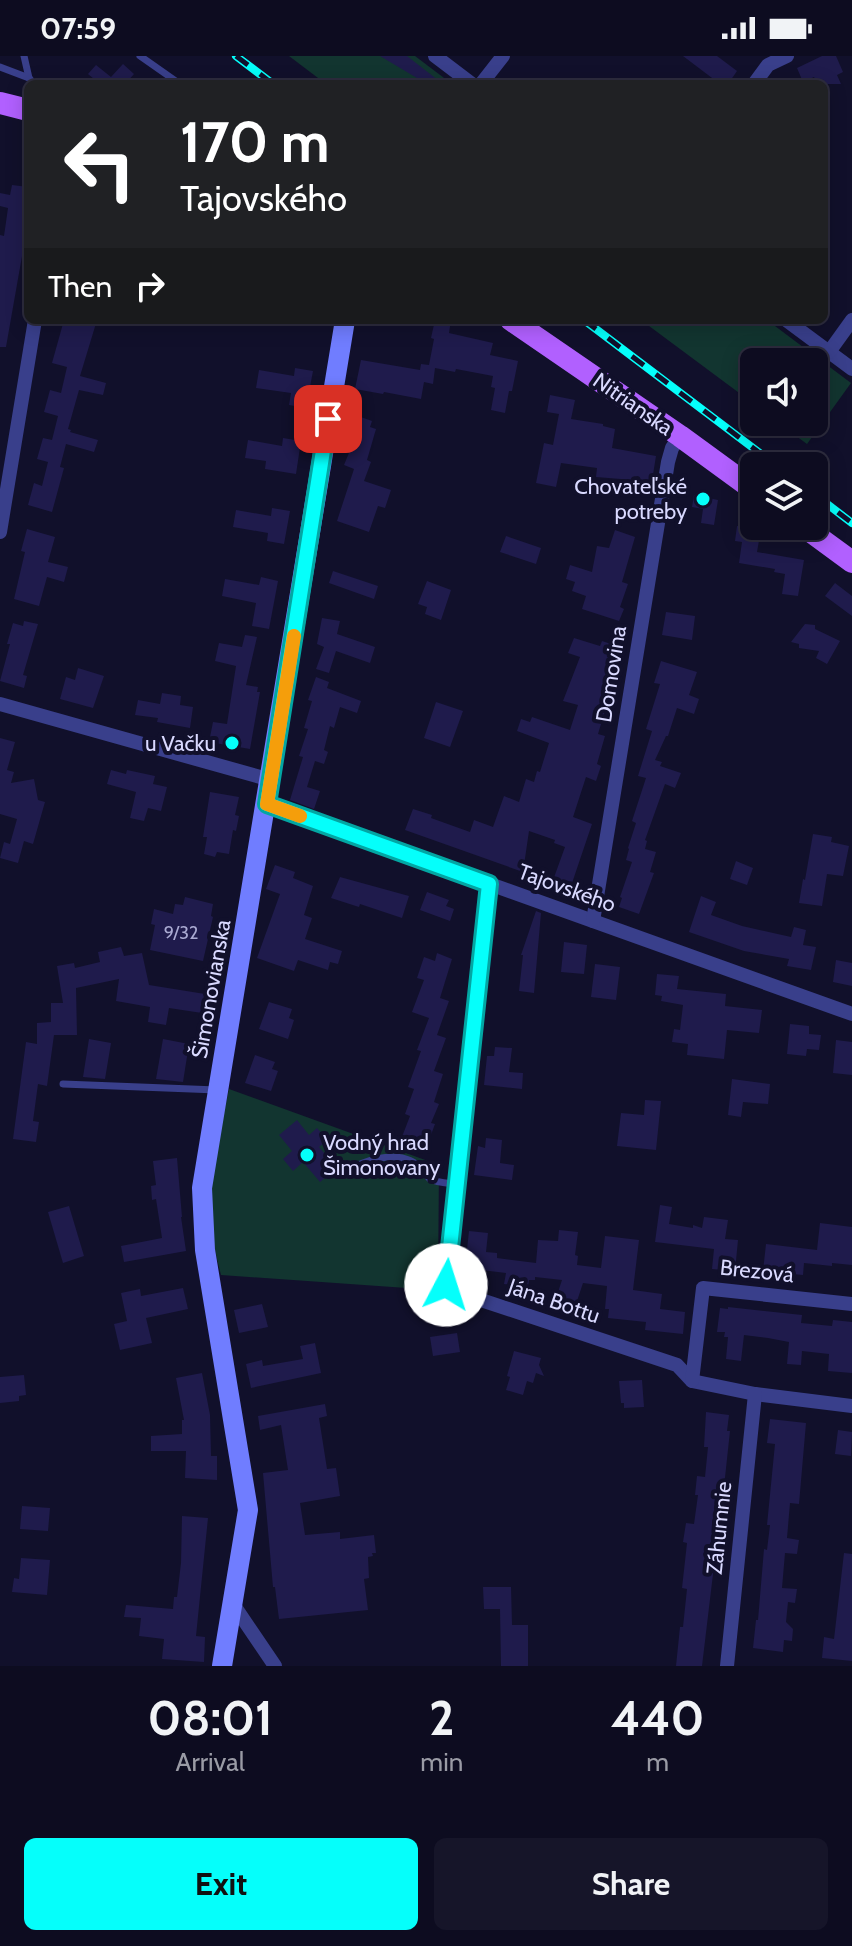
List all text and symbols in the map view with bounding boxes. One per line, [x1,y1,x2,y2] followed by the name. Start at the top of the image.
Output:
[40,10,116,47] text: 07:59
[180,108,330,176] text: 170 m
[48,112,152,216] icon: left
[180,176,347,220] text: Tajovského
[128,264,172,308] icon: right
[48,268,112,305] text: Then
[740,348,828,540] map controls
[740,348,828,436] button: sound
[588,367,678,441] street label: Nitrianska
[294,385,362,453] pin
[306,397,350,441] icon: arrive
[740,452,828,540] button: layers
[574,473,687,525] place label: Chovateľské potreby
[694,490,712,508] marker: Chovateľské potreby
[590,623,632,724] street label: Domovina
[145,730,216,757] place label: u Vačku
[223,734,241,752] marker: u Vačku
[514,858,620,918] street label: Tajovského
[185,917,237,1061] street label: Šimonovianska
[164,922,198,944] house number: 9/32
[323,1129,440,1181] place label: Vodný hrad Šimonovany
[298,1146,316,1164] marker: Vodný hrad Šimonovany
[404,1243,488,1327] position arrow
[719,1254,796,1288] street label: Brezová
[504,1272,603,1329] street label: Jána Bottu
[701,1480,737,1576] street label: Záhumnie
[148,1689,273,1747] text: 08:01
[429,1689,454,1747] text: 2
[611,1689,704,1747] text: 440
[176,1746,245,1778] text: Arrival
[420,1746,463,1778] text: min
[646,1746,669,1778] text: m
[24,1838,418,1930] button: Exit
[434,1838,828,1930] button: Share

